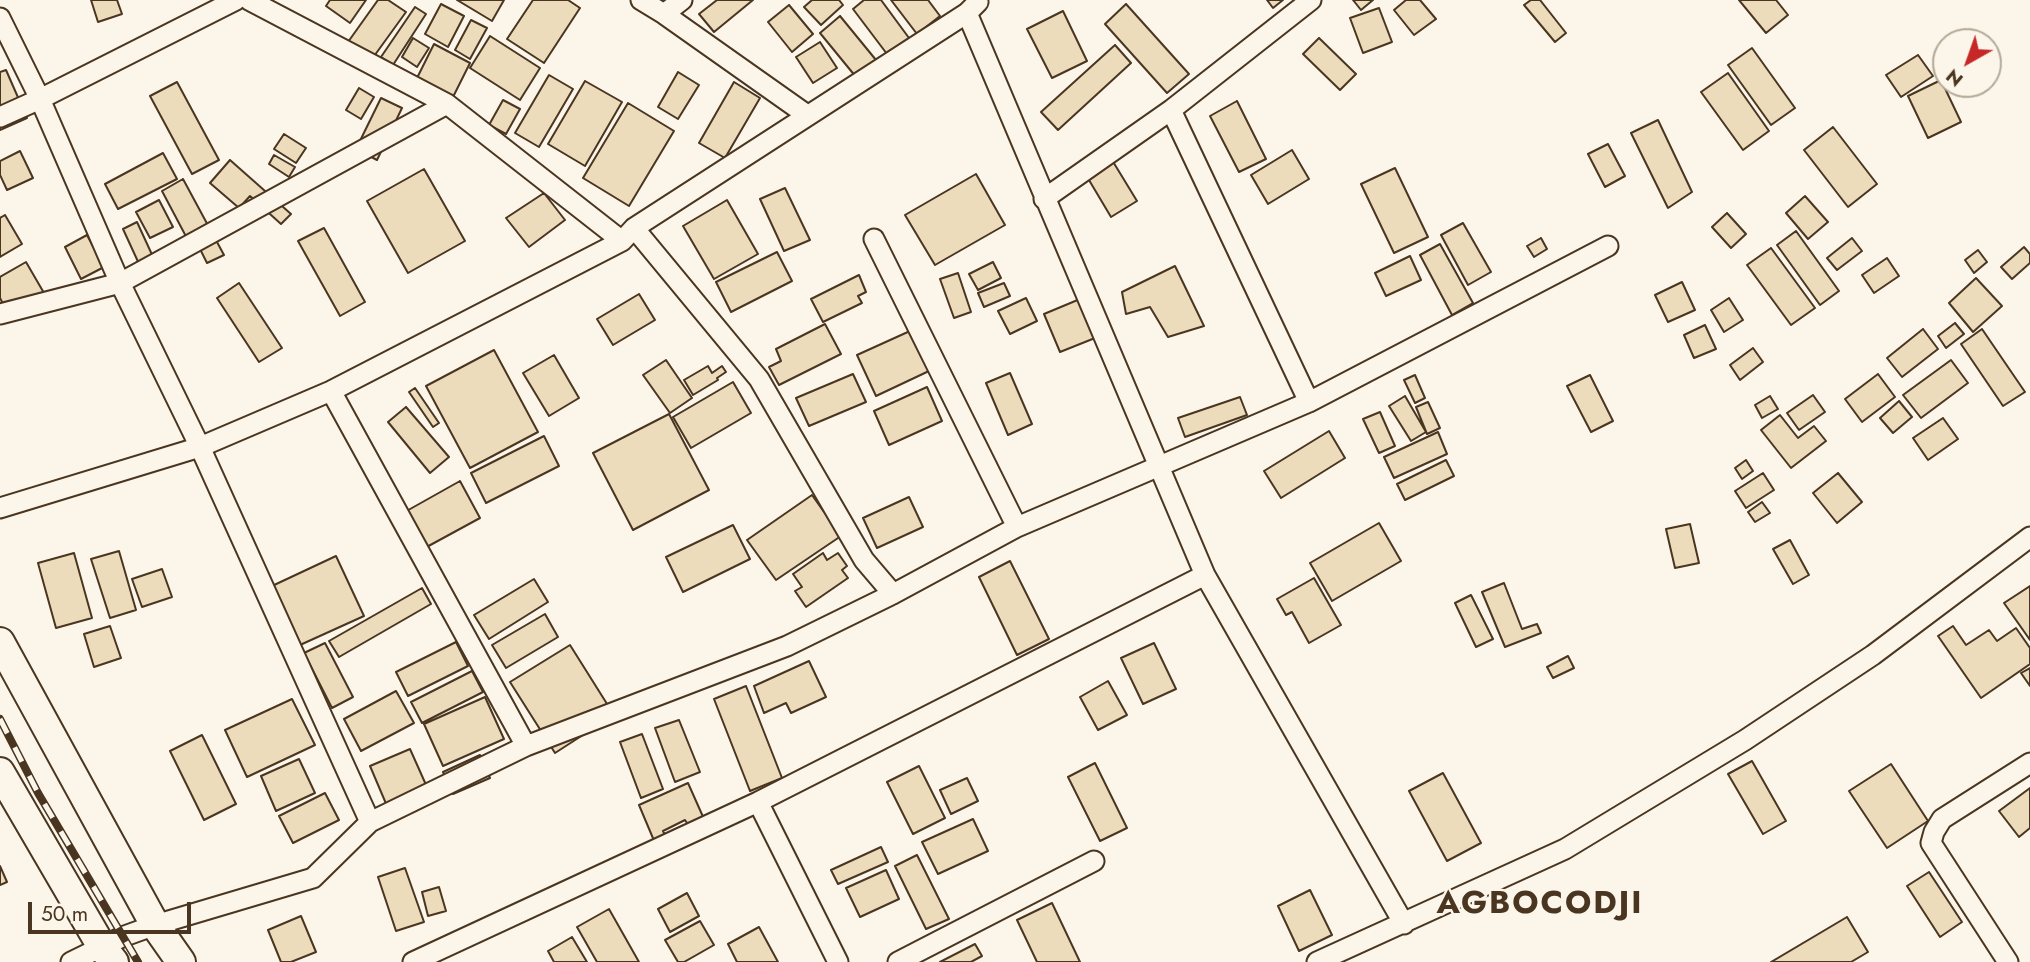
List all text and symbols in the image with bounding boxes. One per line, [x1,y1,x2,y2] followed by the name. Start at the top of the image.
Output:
[1932,28,2002,98] north arrow
[1940,63,1969,93] text: N
[1438,886,1642,924] district label: AGBOCODJI
[32,888,194,932] scale bar
[41,899,88,929] text: 50 m

